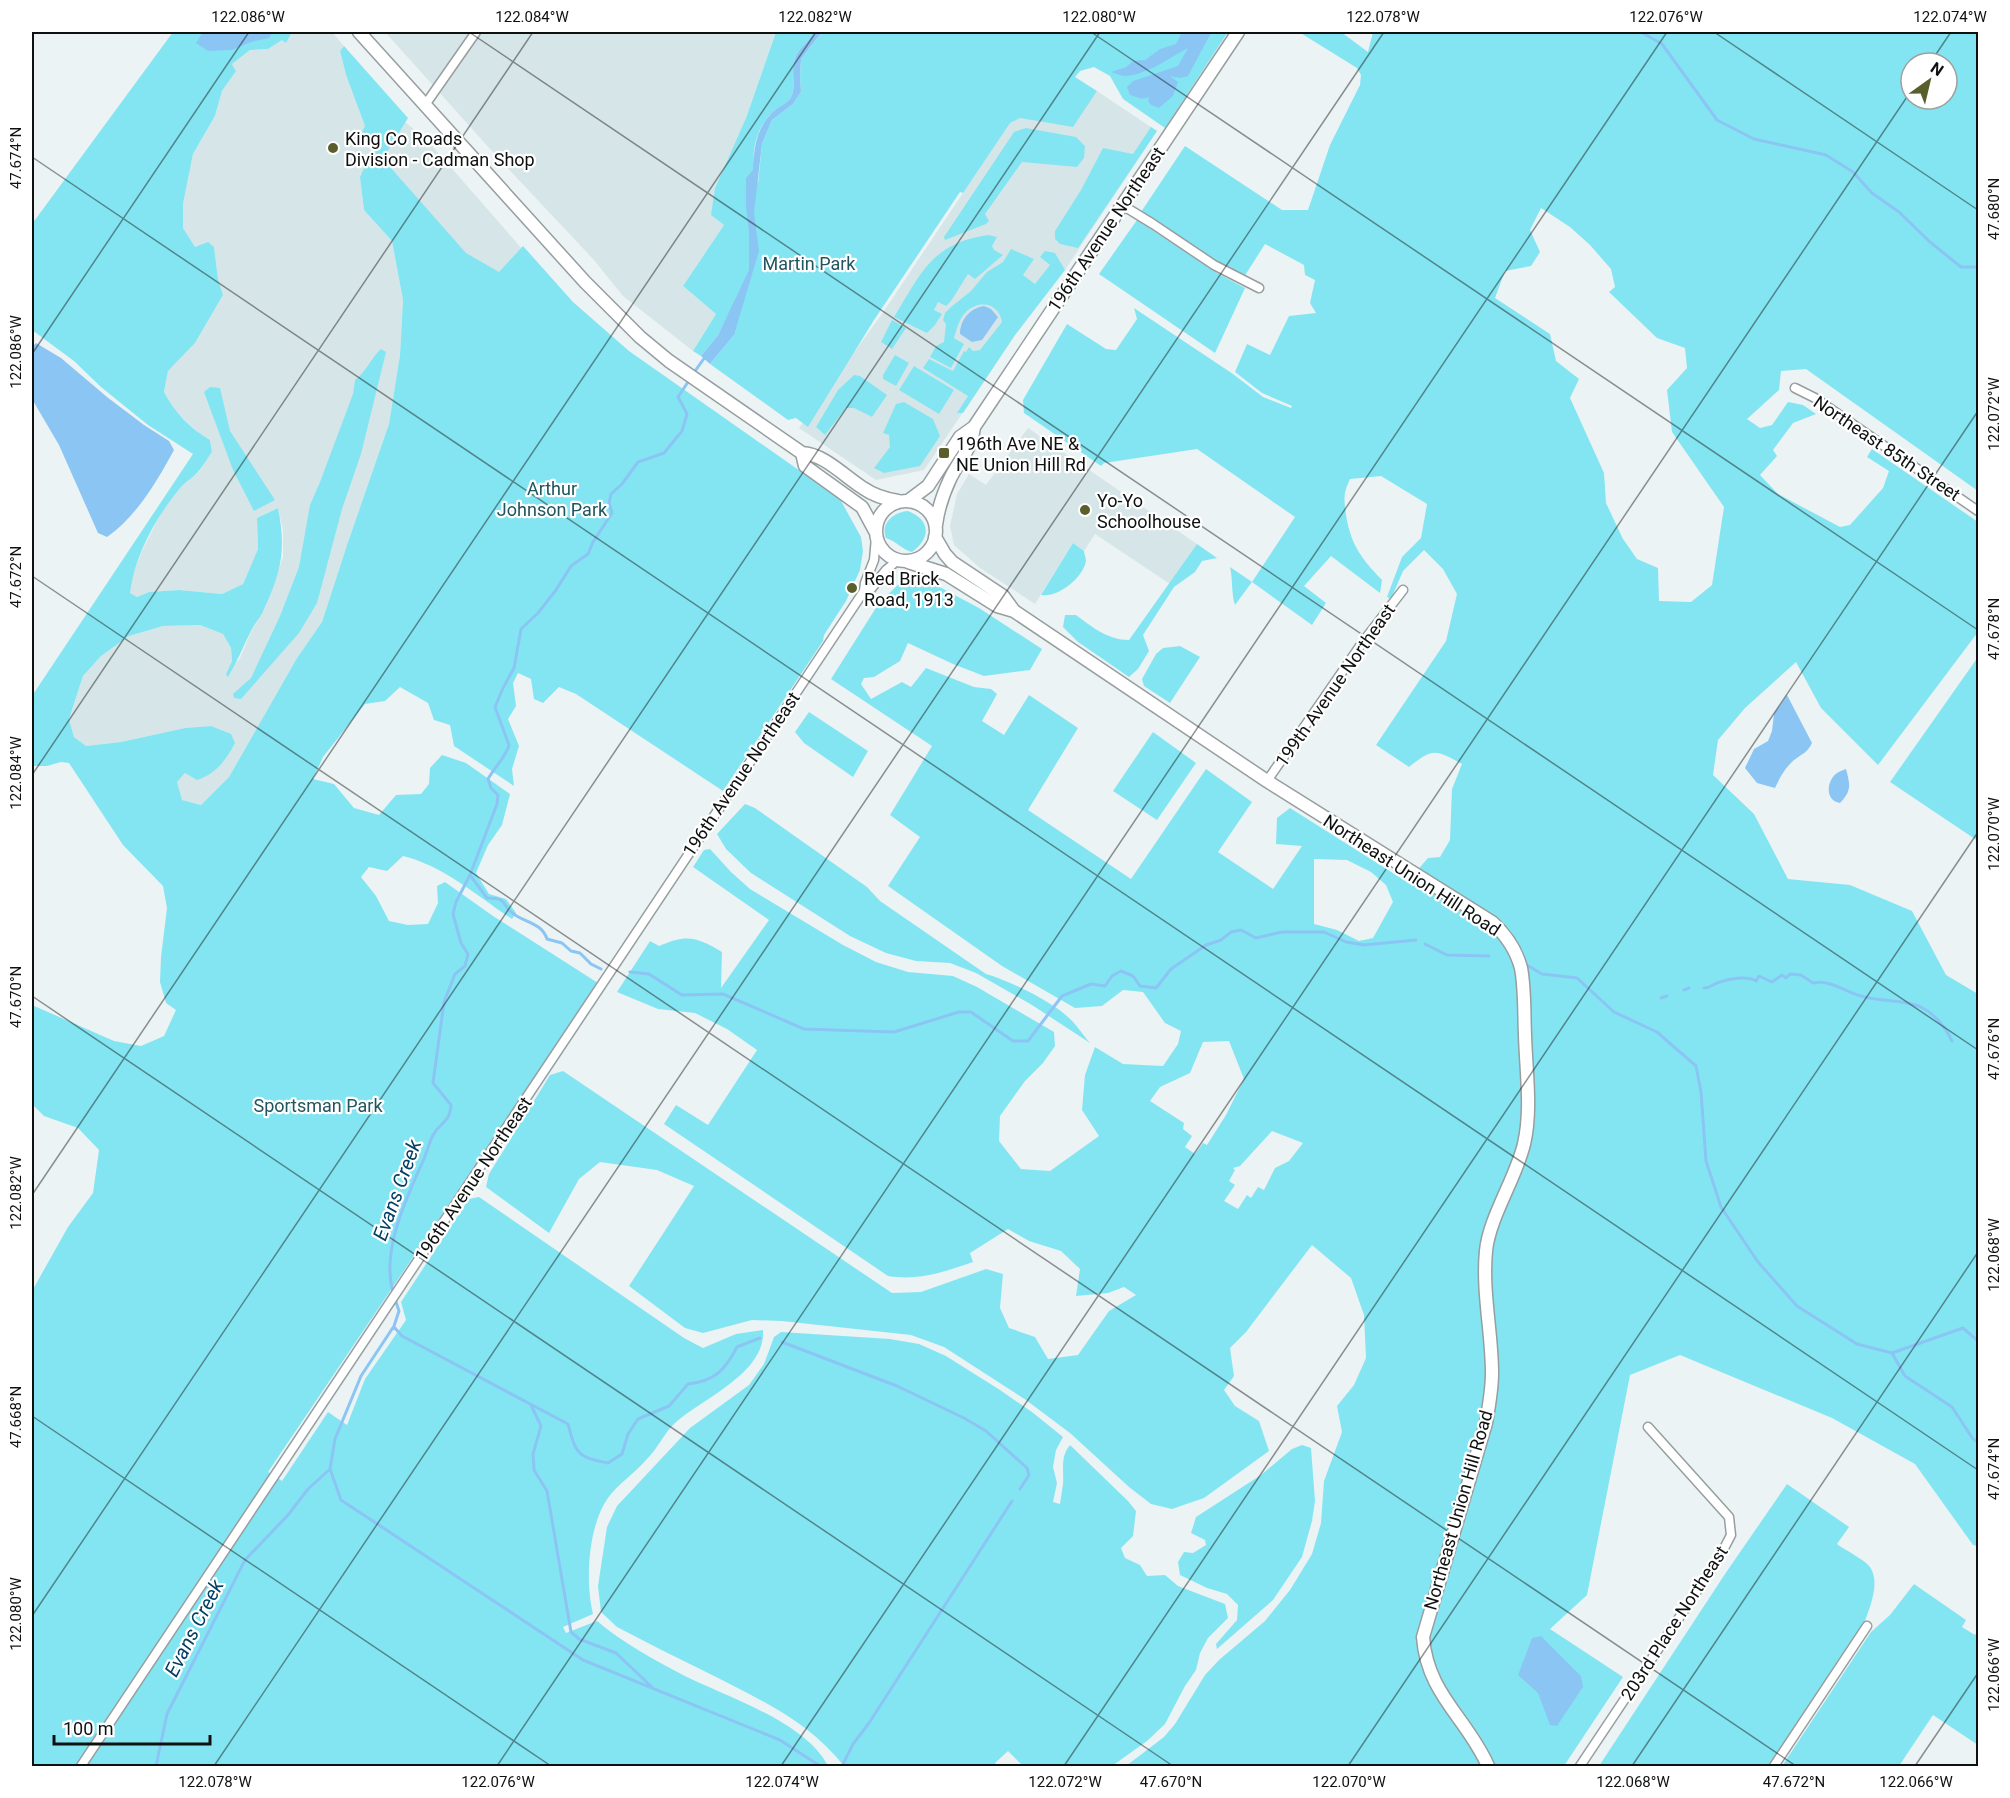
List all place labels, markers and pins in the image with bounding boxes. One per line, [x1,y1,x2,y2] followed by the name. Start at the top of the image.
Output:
[345,128,535,170] place label: King Co Roads Division - Cadman Shop
[326,141,340,155] marker: King Co Roads Division - Cadman Shop
[956,433,1086,475] place label: 196th Ave NE & NE Union Hill Rd
[937,446,951,460] marker: 196th Ave NE & NE Union Hill Rd
[1097,490,1201,532] place label: Yo-Yo Schoolhouse
[1078,503,1092,517] marker: Yo-Yo Schoolhouse
[864,568,954,610] place label: Red Brick Road, 1913
[845,581,859,595] marker: Red Brick Road, 1913

